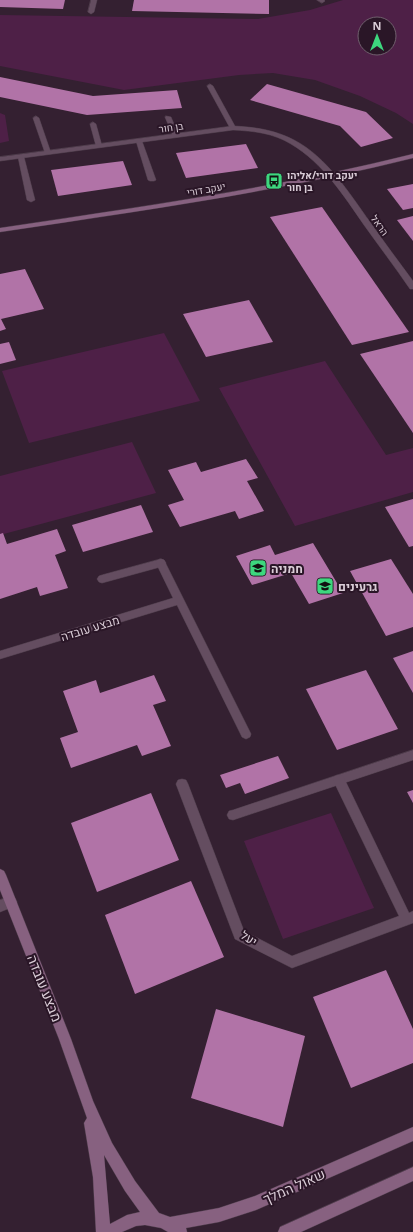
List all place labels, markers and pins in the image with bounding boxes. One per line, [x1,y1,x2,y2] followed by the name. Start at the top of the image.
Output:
[287,168,357,194] place label: יעקב דורי/אליהו בן חור
[264,171,284,191] bus stop icon: יעקב דורי/אליהו בן חור
[248,558,268,578] school or university icon: חמניה
[271,560,303,577] place label: חמניה
[315,576,335,596] school or university icon: גרעינים
[338,578,377,595] place label: גרעינים

